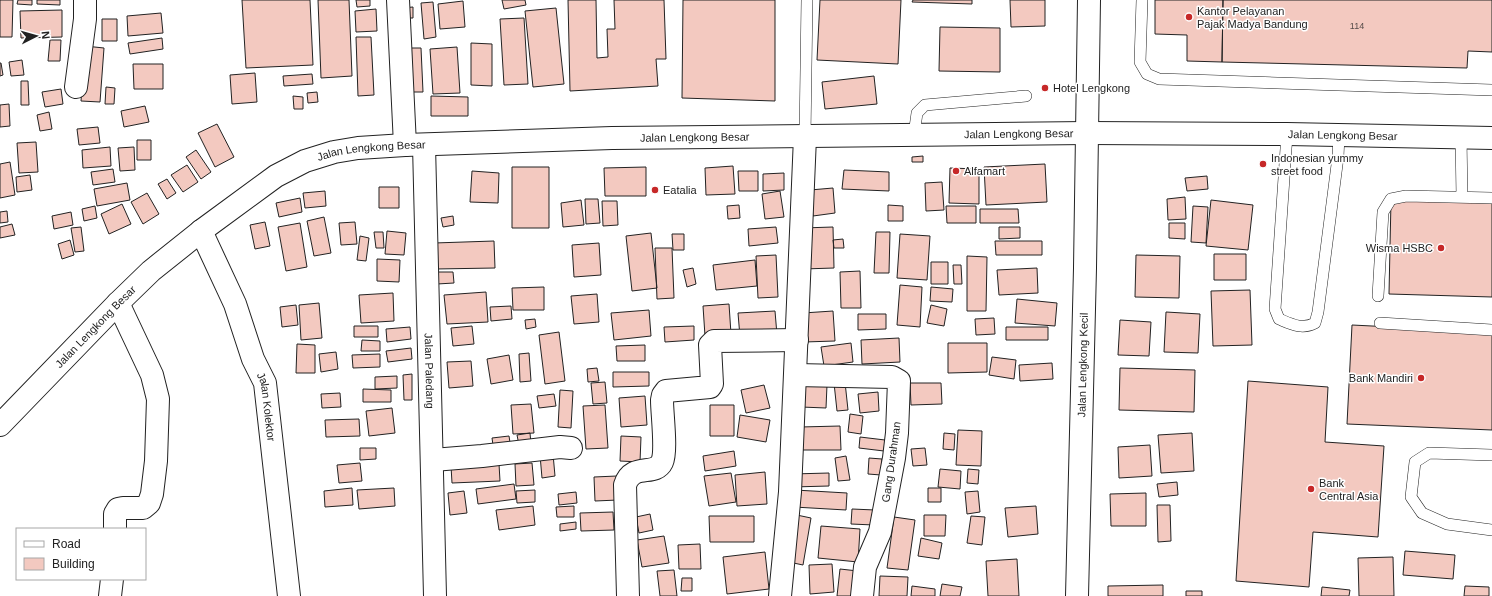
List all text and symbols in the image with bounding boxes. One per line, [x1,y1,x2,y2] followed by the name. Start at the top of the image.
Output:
[1197,5,1308,30] place label: Kantor Pelayanan Pajak Madya Bandung
[1184,12,1194,22] marker: Kantor Pelayanan Pajak Madya Bandung
[16,16,56,56] north arrow
[1350,21,1364,31] house number: 114
[40,30,52,40] text: N
[1053,82,1130,94] place label: Hotel Lengkong
[1040,83,1050,93] marker: Hotel Lengkong
[964,127,1074,140] street label: Jalan Lengkong Besar
[1288,128,1398,142] street label: Jalan Lengkong Besar
[640,131,750,144] street label: Jalan Lengkong Besar
[315,138,426,163] street label: Jalan Lengkong Besar
[1271,152,1364,177] place label: Indonesian yummy street food
[1258,159,1268,169] marker: Indonesian yummy street food
[964,165,1005,177] place label: Alfamart
[951,166,961,176] marker: Alfamart
[663,184,698,196] place label: Eatalia
[650,185,660,195] marker: Eatalia
[1366,242,1433,254] place label: Wisma HSBC
[1436,243,1446,253] marker: Wisma HSBC
[53,283,138,370] street label: Jalan Lengkong Besar
[1075,313,1090,418] street label: Jalan Lengkong Kecil
[423,333,436,409] street label: Jalan Paledang
[255,370,278,442] street label: Jalan Kolektor
[1349,372,1413,384] place label: Bank Mandiri
[1416,373,1426,383] marker: Bank Mandiri
[879,421,903,503] street label: Gang Durahman
[1319,477,1379,502] place label: Bank Central Asia
[1306,484,1316,494] marker: Bank Central Asia
[16,528,146,580] legend
[52,537,81,551] text: Road
[52,557,95,571] text: Building

